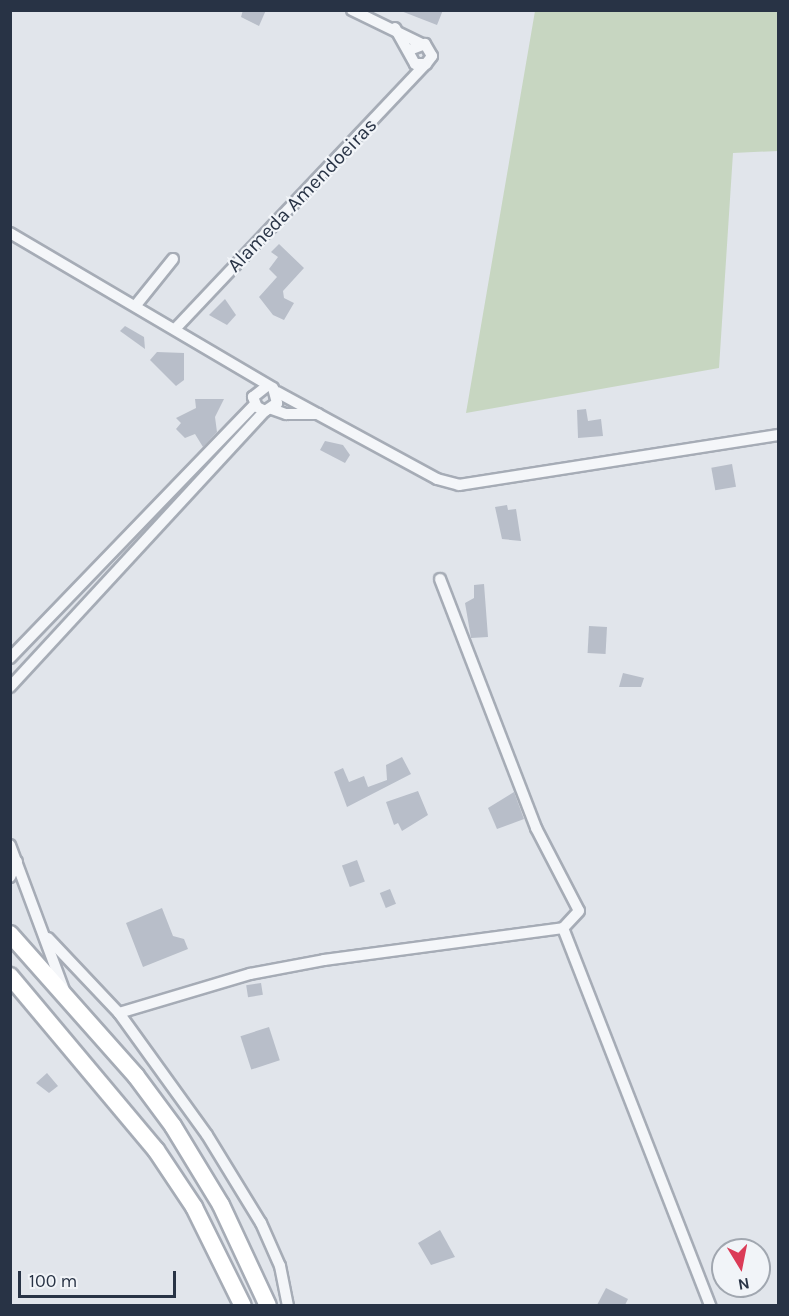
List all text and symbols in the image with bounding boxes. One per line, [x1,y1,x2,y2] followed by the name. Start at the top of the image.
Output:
[222,113,382,277] street label: Alameda Amendoeiras
[711,1238,771,1298] north arrow
[21,1259,178,1297] scale bar
[29,1270,77,1292] text: 100 m
[737,1274,751,1295] text: N

